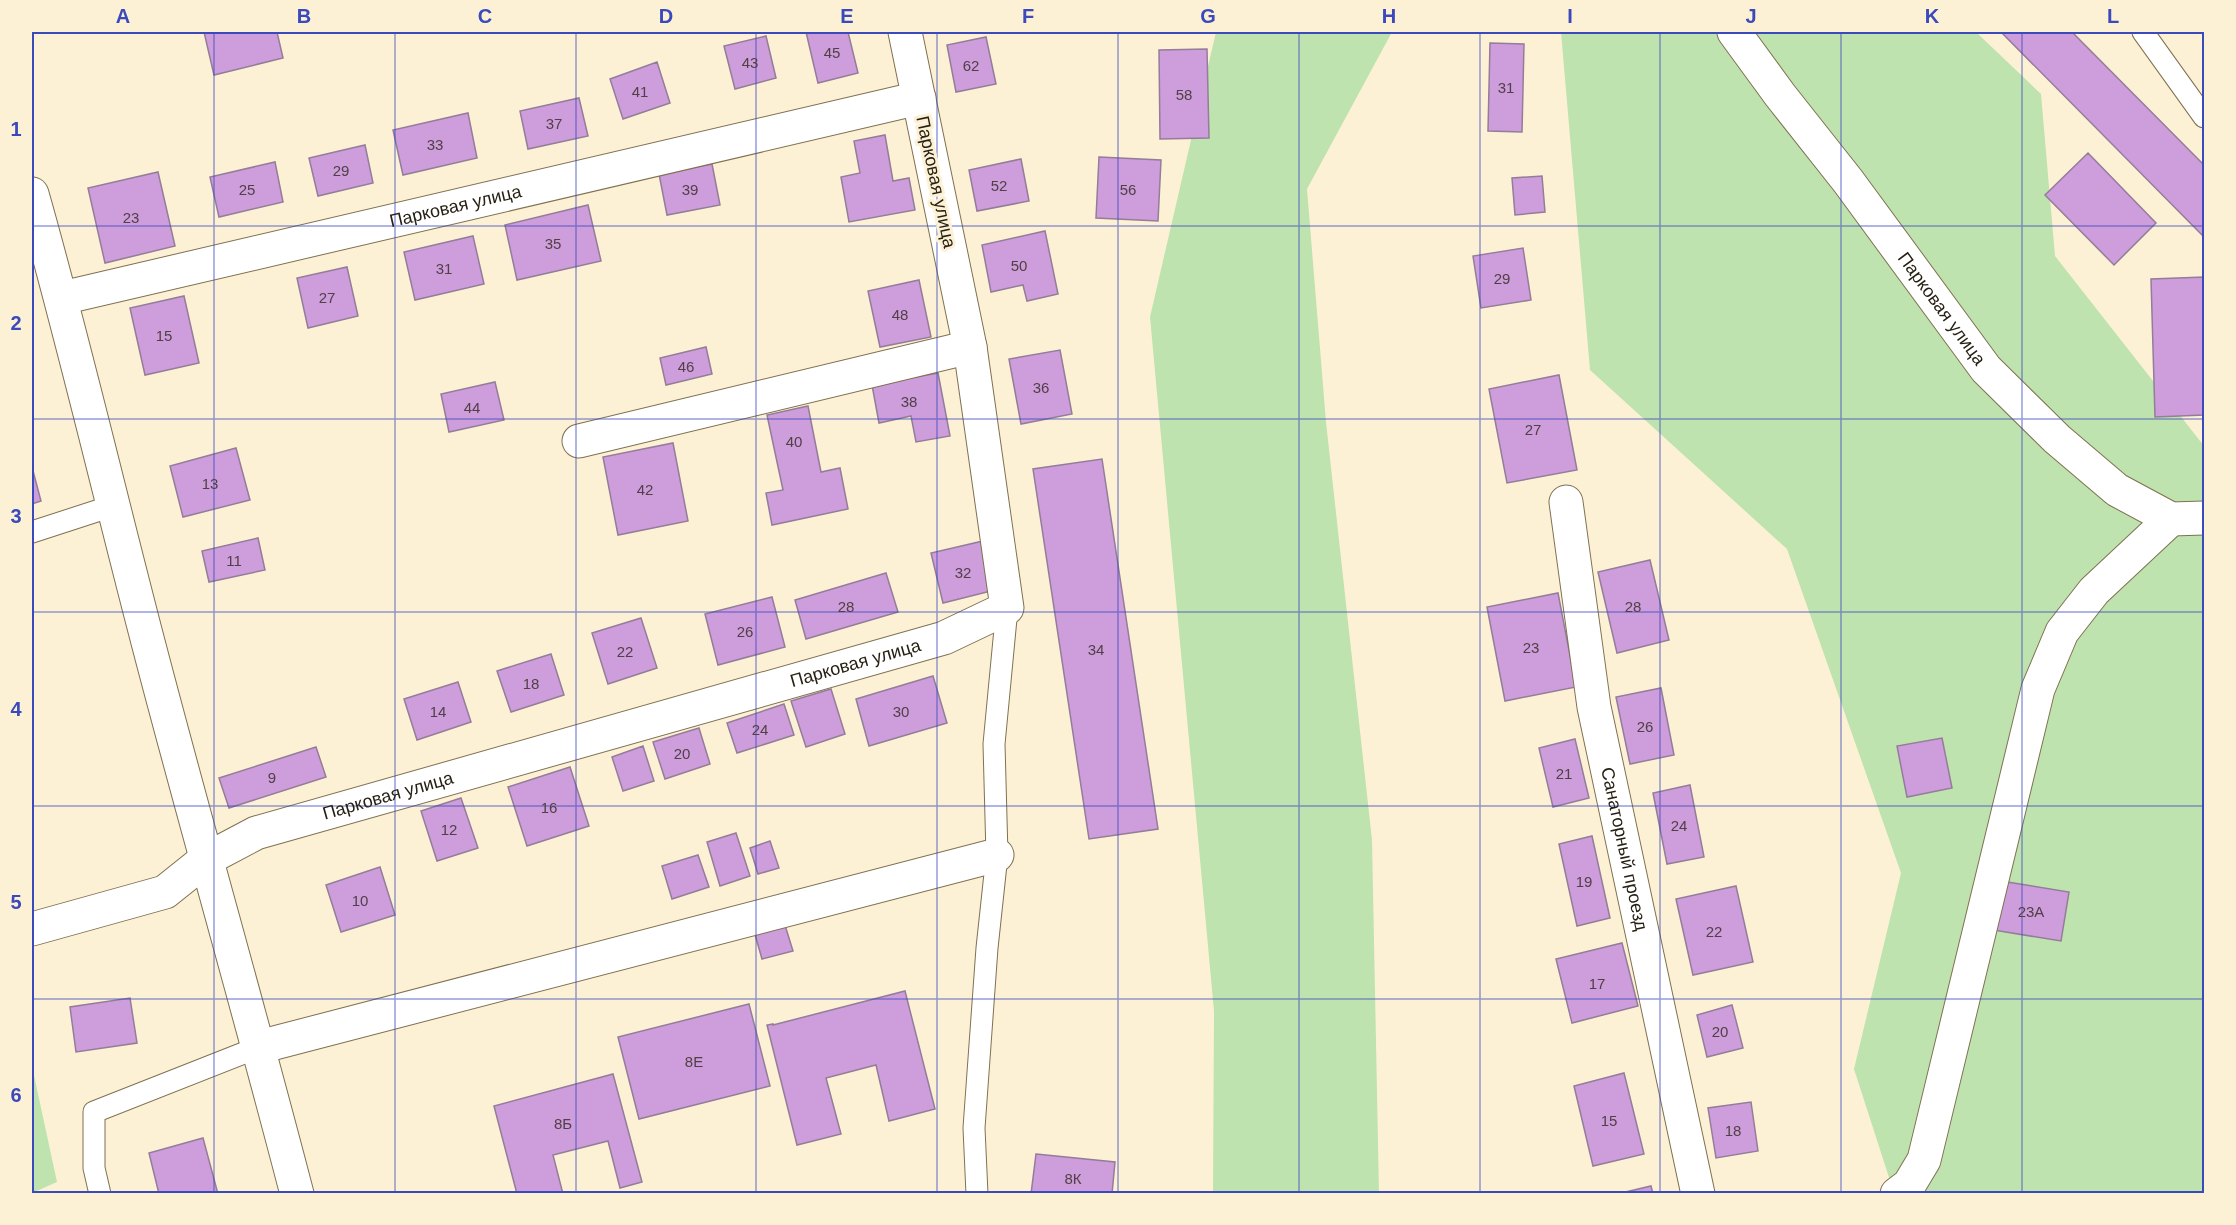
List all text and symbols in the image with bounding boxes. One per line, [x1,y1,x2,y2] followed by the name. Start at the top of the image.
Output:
[116,5,130,27] text: A
[297,5,311,27] text: B
[478,5,492,27] text: C
[659,5,673,27] text: D
[840,5,854,27] text: E
[1022,5,1034,27] text: F
[1200,5,1216,27] text: G
[1382,5,1396,27] text: H
[1567,5,1573,27] text: I
[1745,5,1757,27] text: J
[1925,5,1940,27] text: K
[2107,5,2119,27] text: L
[824,44,840,61] house number: 45
[742,54,758,71] house number: 43
[963,57,979,74] house number: 62
[1498,79,1514,96] house number: 31
[632,83,648,100] house number: 41
[1176,86,1192,103] house number: 58
[912,114,960,251] street label: Парковая улица
[546,115,562,132] house number: 37
[10,118,22,140] text: 1
[427,136,443,153] house number: 33
[333,162,349,179] house number: 29
[991,177,1007,194] house number: 52
[239,181,255,198] house number: 25
[388,181,524,231] street label: Парковая улица
[682,181,698,198] house number: 39
[1120,181,1136,198] house number: 56
[123,209,139,226] house number: 23
[545,235,561,252] house number: 35
[1894,248,1990,370] street label: Парковая улица
[1011,257,1027,274] house number: 50
[436,260,452,277] house number: 31
[1494,270,1510,287] house number: 29
[319,289,335,306] house number: 27
[892,306,908,323] house number: 48
[10,312,22,334] text: 2
[156,327,172,344] house number: 15
[678,358,694,375] house number: 46
[1033,379,1049,396] house number: 36
[901,393,917,410] house number: 38
[464,399,480,416] house number: 44
[1525,421,1541,438] house number: 27
[786,433,802,450] house number: 40
[202,475,218,492] house number: 13
[637,481,653,498] house number: 42
[10,505,22,527] text: 3
[226,552,242,569] house number: 11
[955,564,971,581] house number: 32
[838,598,854,615] house number: 28
[1625,598,1641,615] house number: 28
[737,623,753,640] house number: 26
[788,635,924,691] street label: Парковая улица
[1523,639,1539,656] house number: 23
[1088,641,1104,658] house number: 34
[617,643,633,660] house number: 22
[523,675,539,692] house number: 18
[10,698,22,720] text: 4
[430,703,446,720] house number: 14
[893,703,909,720] house number: 30
[1637,718,1653,735] house number: 26
[752,721,768,738] house number: 24
[674,745,690,762] house number: 20
[1556,765,1572,782] house number: 21
[1597,765,1652,933] street label: Санаторный проезд
[320,767,456,824] street label: Парковая улица
[268,769,276,786] house number: 9
[541,799,557,816] house number: 16
[1671,817,1687,834] house number: 24
[441,821,457,838] house number: 12
[1576,873,1592,890] house number: 19
[10,891,22,913] text: 5
[352,892,368,909] house number: 10
[2018,903,2044,920] house number: 23А
[1706,923,1722,940] house number: 22
[1589,975,1605,992] house number: 17
[1712,1023,1728,1040] house number: 20
[685,1053,703,1070] house number: 8Е
[10,1084,22,1106] text: 6
[1601,1112,1617,1129] house number: 15
[554,1115,572,1132] house number: 8Б
[1725,1122,1741,1139] house number: 18
[1064,1170,1082,1187] house number: 8К

